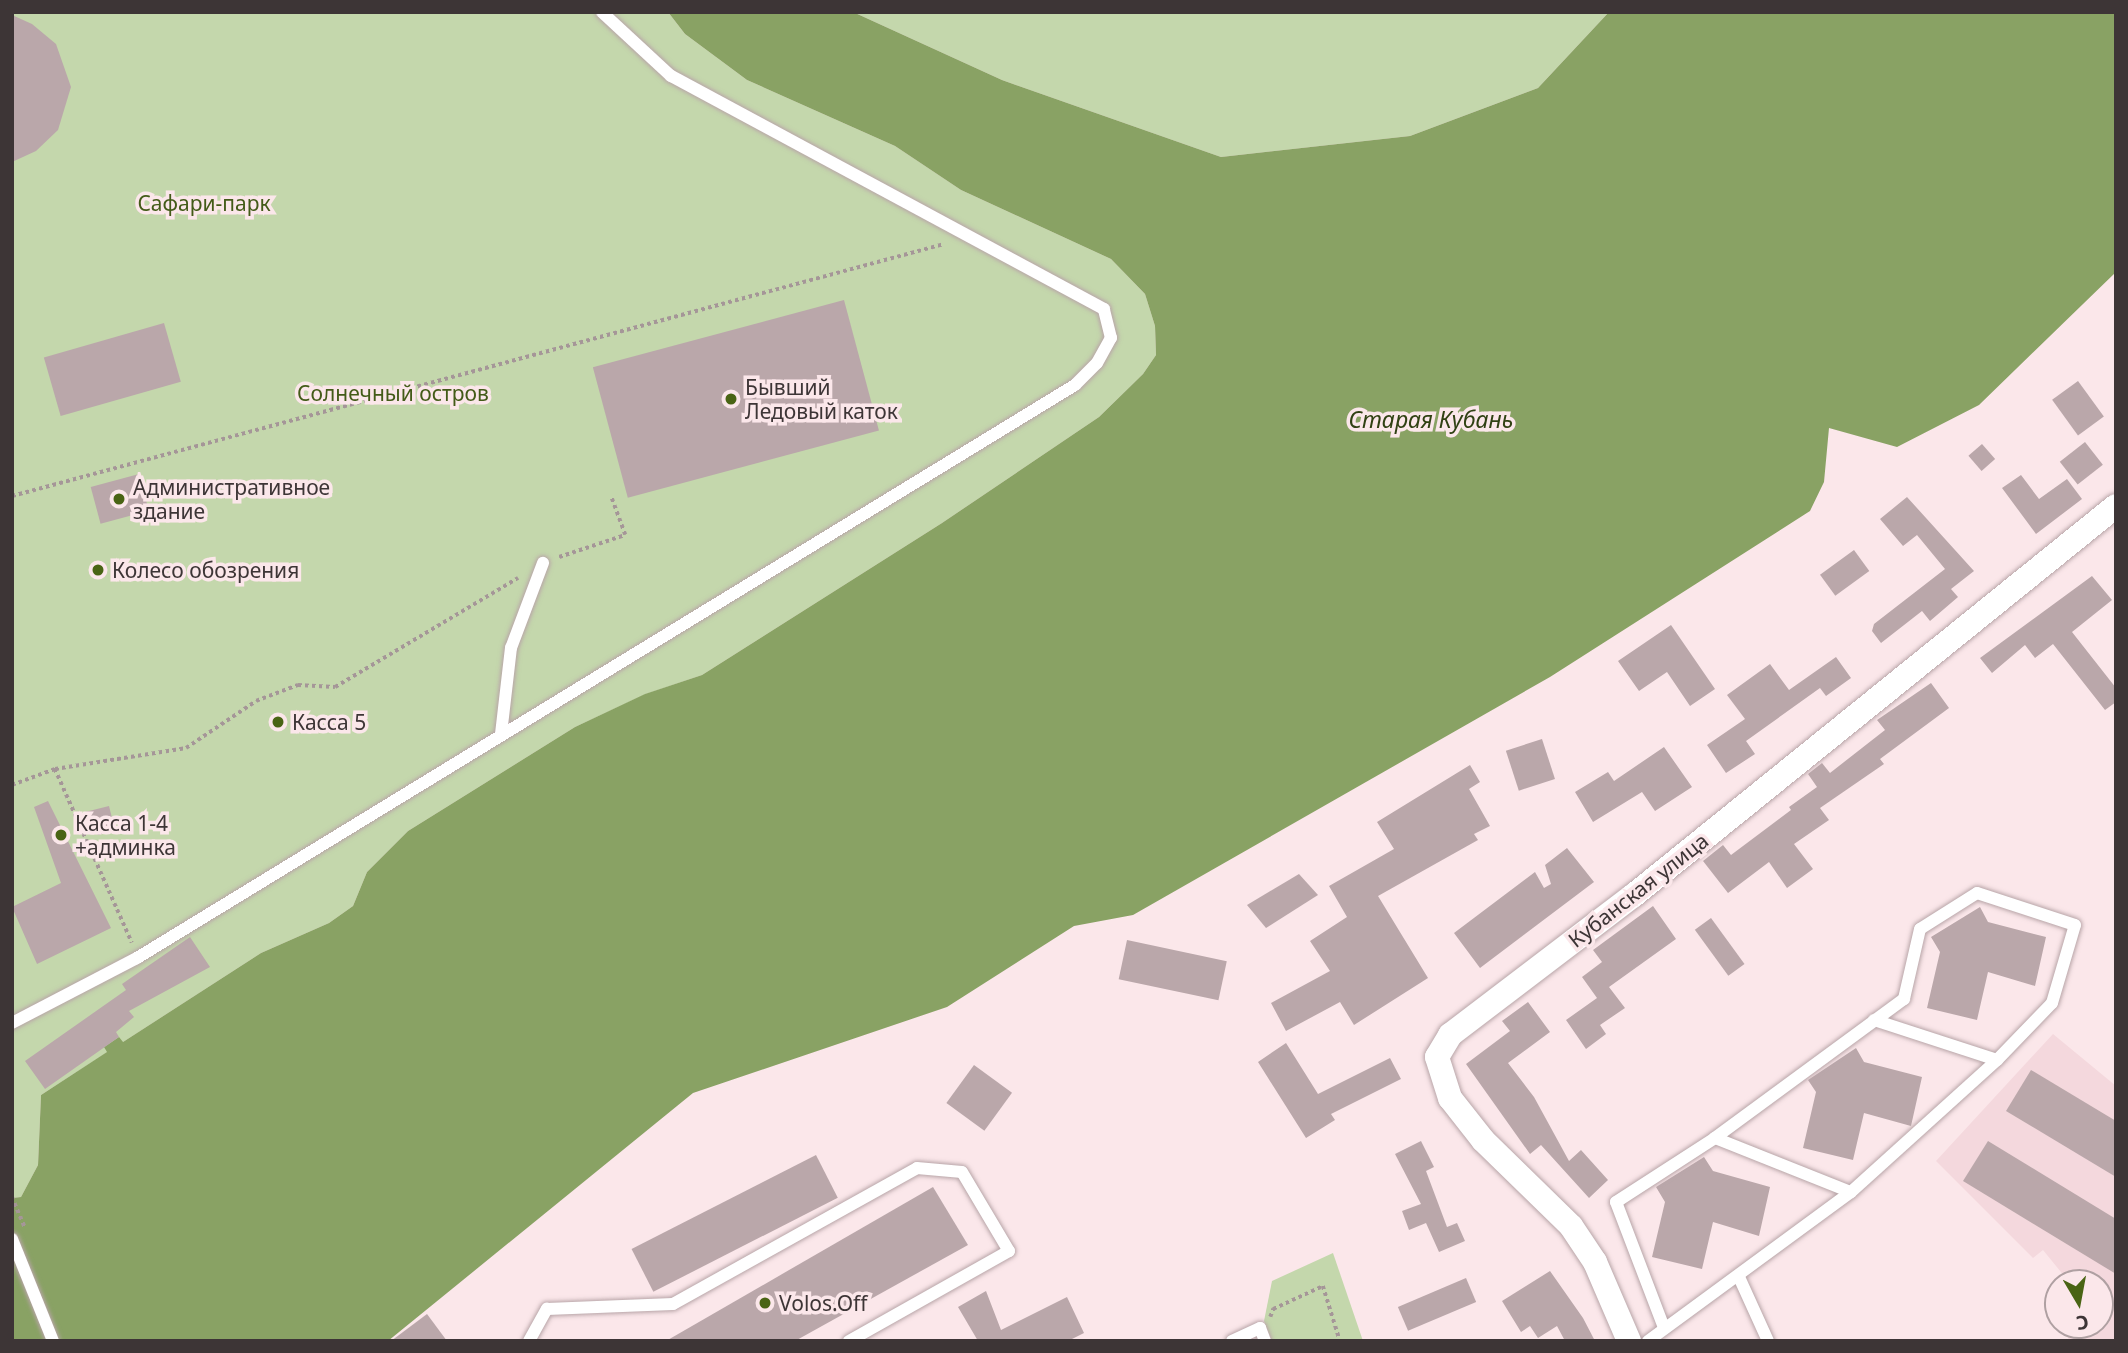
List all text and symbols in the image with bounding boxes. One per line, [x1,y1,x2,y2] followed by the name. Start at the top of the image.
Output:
[137,190,271,216] park label: Сафари-парк
[745,374,898,424] place label: Бывший Ледовый каток
[297,380,489,406] park label: Солнечный остров
[723,391,739,407] marker: Бывший Ледовый каток
[1349,405,1513,433] water label: Старая Кубань
[133,474,330,524] place label: Административное здание
[111,491,127,507] marker: Административное здание
[112,557,299,583] place label: Колесо обозрения
[90,562,106,578] marker: Колесо обозрения
[292,709,366,735] place label: Касса 5
[270,714,286,730] marker: Касса 5
[75,810,176,860] place label: Касса 1-4 +админка
[53,827,69,843] marker: Касса 1-4 +админка
[1563,828,1713,952] street label: Кубанская улица
[2044,1269,2114,1339] north arrow
[779,1290,867,1316] place label: Volos.Off
[757,1295,773,1311] marker: Volos.Off
[2074,1309,2091,1337] text: С

